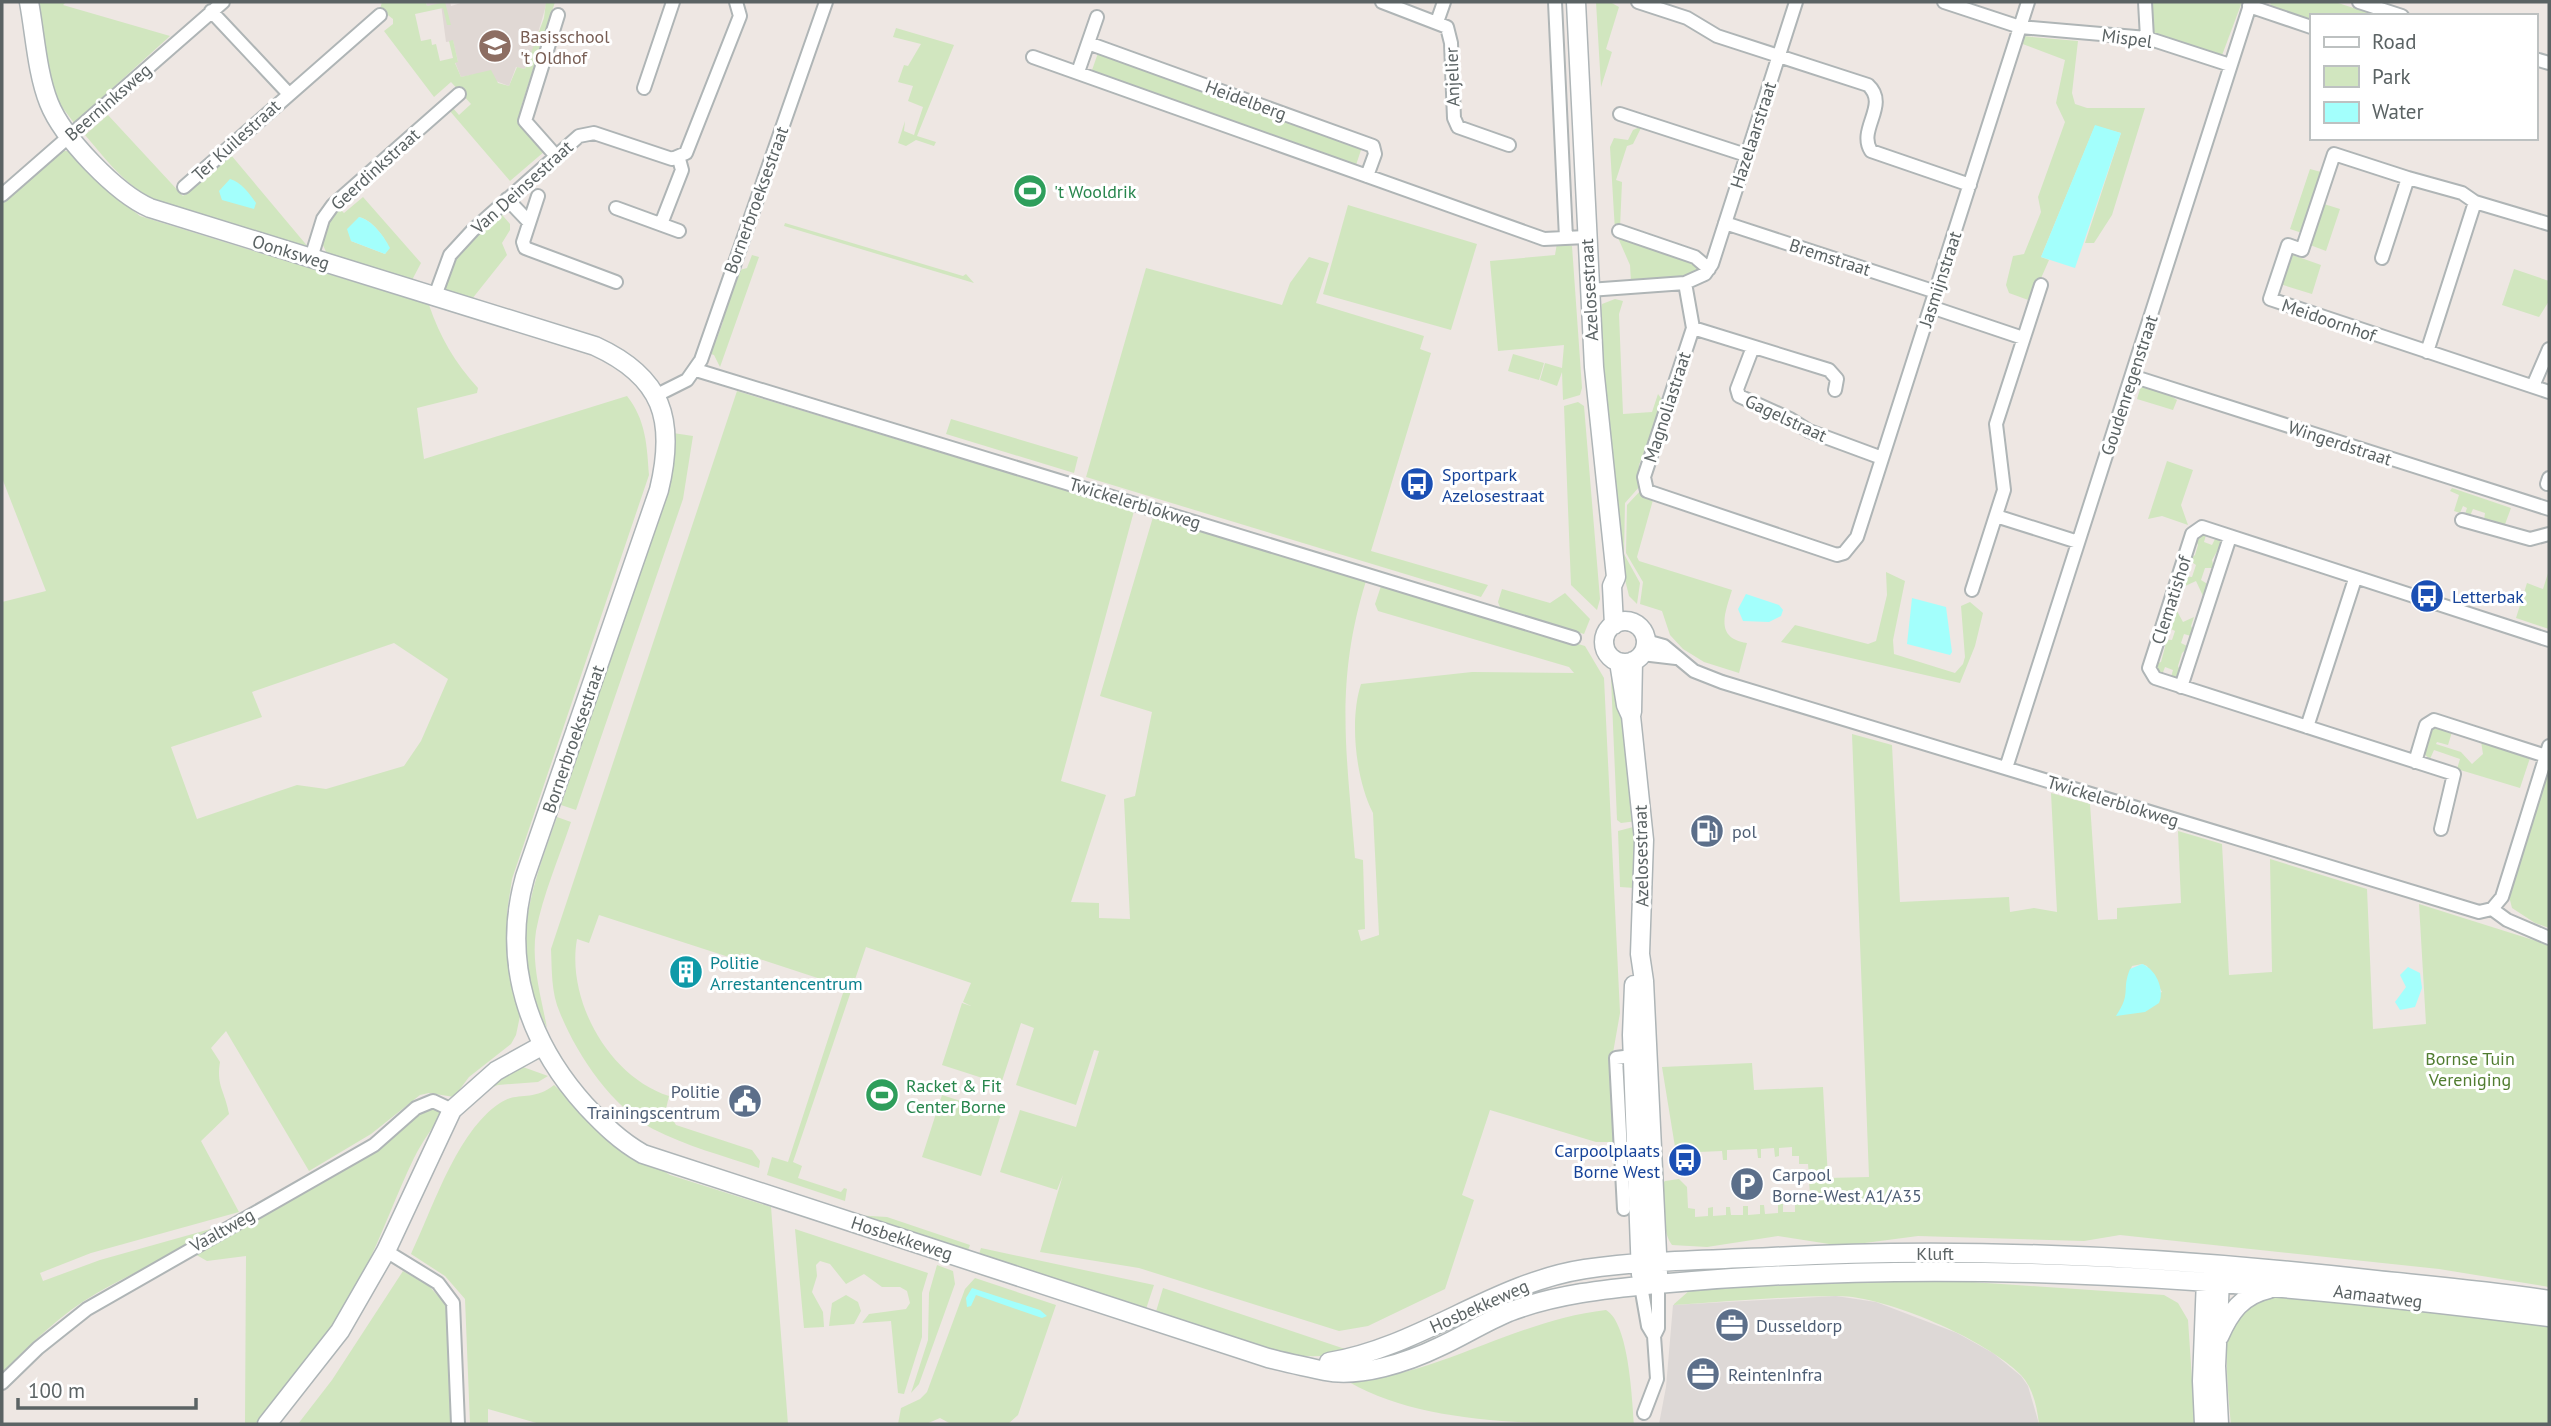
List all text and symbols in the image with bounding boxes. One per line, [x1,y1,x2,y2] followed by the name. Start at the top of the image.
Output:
[2310,14,2537,140] legend
[2100,23,2154,53] street label: Mispel
[520,25,610,69] place label: Basisschool 't Oldhof
[476,27,514,65] school or university icon: Basisschool 't Oldhof
[2372,28,2416,55] text: Road
[1439,47,1465,107] street label: Anjelier
[60,58,156,146] street label: Beerninksweg
[2372,63,2411,90] text: Park
[1202,75,1290,125] street label: Heidelberg
[1725,79,1781,191] street label: Hazelaarstraat
[187,94,285,186] street label: Ter Kuilestraat
[2372,98,2424,125] text: Water
[326,123,424,215] street label: Geerdinkstraat
[719,123,793,277] street label: Bornerbroeksestraat
[466,135,578,239] street label: Van Deinsestraat
[1011,172,1049,210] sports icon: 't Wooldrik
[1054,180,1137,203] place label: 't Wooldrik
[1913,228,1966,331] street label: Jasmijnstraat
[250,229,332,275] street label: Oonksweg
[1786,233,1874,281] street label: Bremstraat
[1575,238,1603,342] street label: Azelosestraat
[2279,293,2380,347] street label: Meidoornhof
[2095,312,2163,458] street label: Goudenregenstraat
[1638,349,1696,465] street label: Magnoliastraat
[1741,389,1831,447] street label: Gagelstraat
[2285,415,2395,471] street label: Wingerdstraat
[1442,463,1544,507] place label: Sportpark Azelosestraat
[1398,465,1436,503] bus stop icon: Sportpark Azelosestraat
[1066,472,1204,534] street label: Twickelerblokweg
[2146,552,2197,647] street label: Clematishof
[2408,577,2446,615] bus stop icon: Letterbak
[2452,585,2524,608] place label: Letterbak
[537,662,609,816] street label: Bornerbroeksestraat
[2044,770,2182,832] street label: Twickelerblokweg
[1629,805,1653,907] street label: Azelosestraat
[1688,812,1726,850] fuel station icon: pol
[1732,820,1757,843] place label: pol
[710,951,863,995] place label: Politie Arrestantencentrum
[667,953,705,991] building icon: Politie Arrestantencentrum
[2425,1047,2515,1091] park label: Bornse Tuin Vereniging
[906,1074,1006,1118] place label: Racket & Fit Center Borne
[863,1076,901,1114] sports icon: Racket & Fit Center Borne
[587,1080,720,1124] place label: Politie Trainingscentrum
[726,1082,764,1120] public building icon: Politie Trainingscentrum
[1554,1139,1660,1183] place label: Carpoolplaats Borne West
[1666,1141,1704,1179] bus stop icon: Carpoolplaats Borne West
[1772,1163,1922,1207] place label: Carpool Borne-West A1/A35
[1728,1165,1766,1203] parking icon: Carpool Borne-West A1/A35
[185,1203,258,1258] street label: Vaaltweg
[848,1211,956,1265] street label: Hosbekkeweg
[1916,1242,1954,1265] street label: Kluft
[1426,1274,1532,1338] street label: Hosbekkeweg
[2332,1279,2424,1313] street label: Aamaatweg
[1713,1306,1751,1344] office icon: Dusseldorp
[1756,1314,1842,1337] place label: Dusseldorp
[1684,1355,1722,1393] office icon: ReintenInfra
[1728,1363,1822,1386] place label: ReintenInfra
[18,1366,196,1410] scale bar
[28,1377,85,1404] text: 100 m

